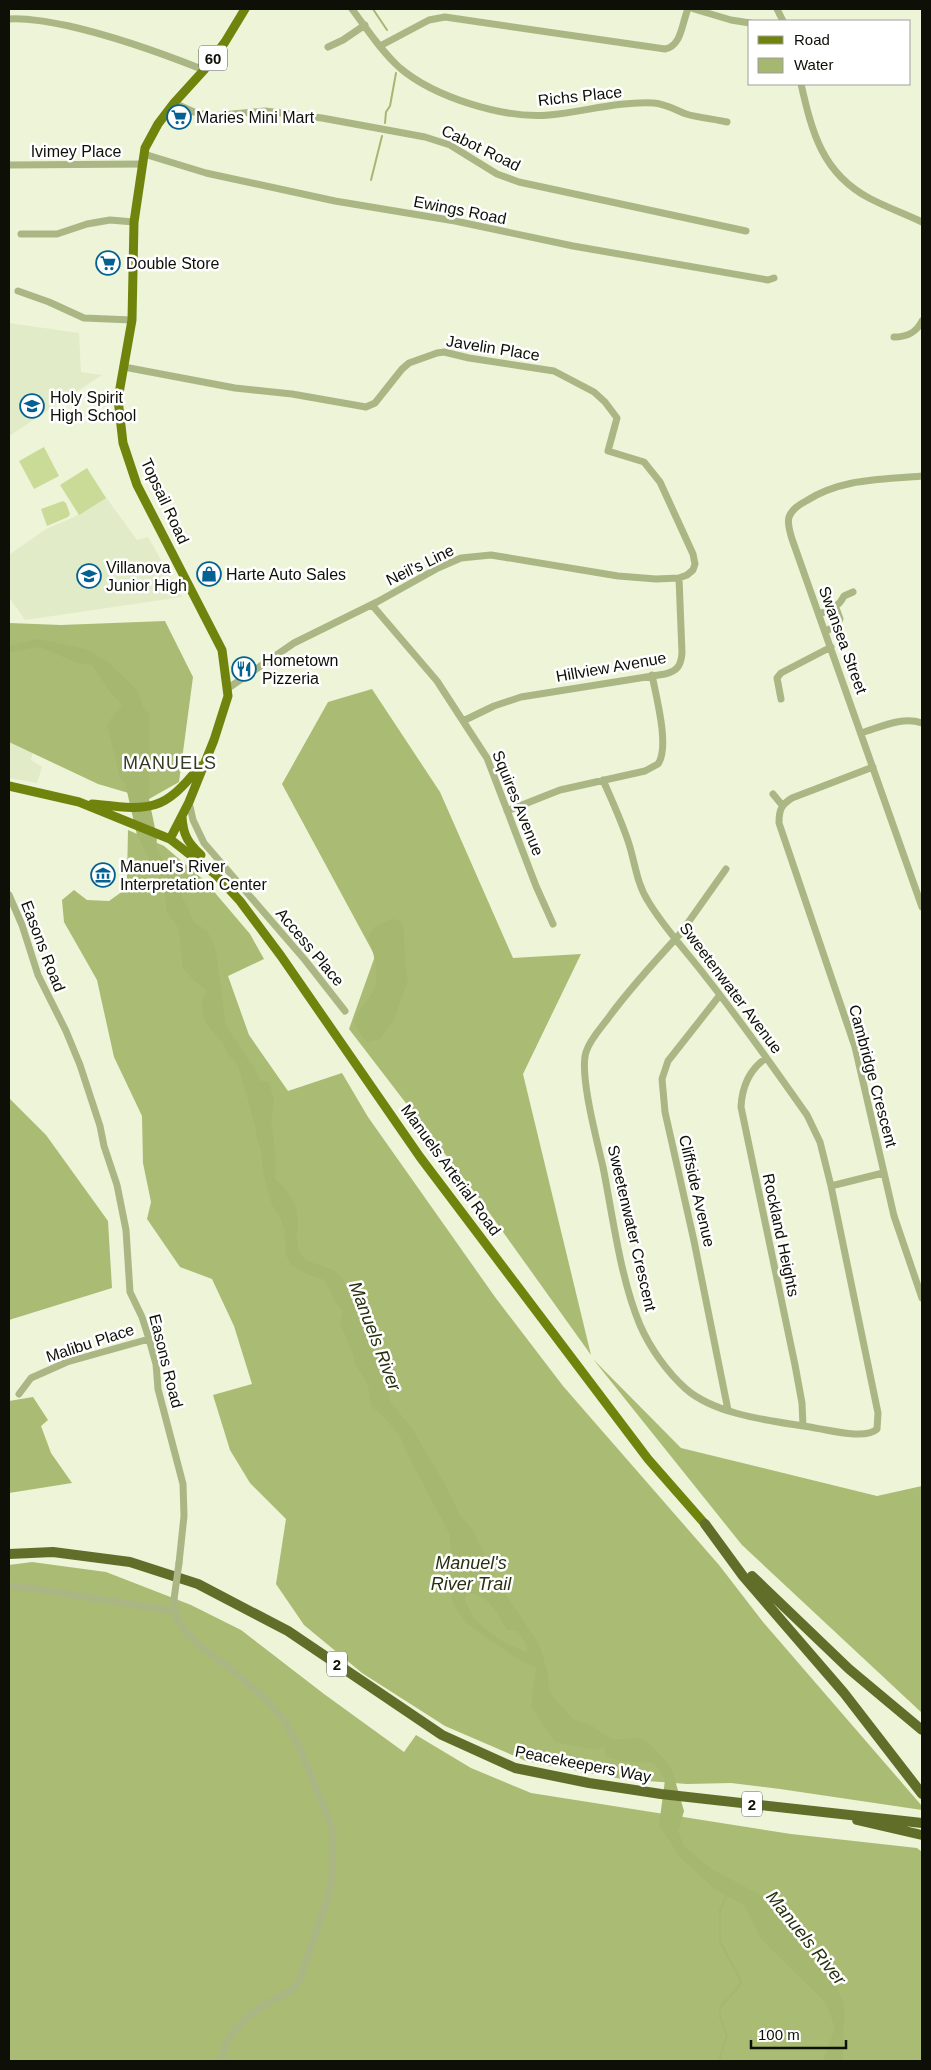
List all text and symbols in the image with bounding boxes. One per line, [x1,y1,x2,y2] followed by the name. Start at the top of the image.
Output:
[748,20,911,85] legend
[794,31,830,48] text: Road
[199,46,227,70] road number: 60
[794,56,833,73] text: Water
[537,83,623,109] street label: Richs Place
[166,104,192,130] supermarket icon: Maries Mini Mart
[196,109,315,126] place label: Maries Mini Mart
[439,122,523,174] street label: Cabot Road
[31,143,121,160] street label: Ivimey Place
[412,193,508,227] street label: Ewings Road
[95,250,121,276] supermarket icon: Double Store
[126,255,219,272] place label: Double Store
[445,332,541,364] street label: Javelin Place
[50,389,136,424] place label: Holy Spirit High School
[19,393,45,419] school or university icon: Holy Spirit High School
[138,455,192,547] street label: Topsail Road
[383,541,457,589] street label: Neil's Line
[106,559,187,594] place label: Villanova Junior High
[196,561,222,587] shop icon: Harte Auto Sales
[76,563,102,589] school or university icon: Villanova Junior High
[226,566,346,583] place label: Harte Auto Sales
[816,584,870,696] street label: Swansea Street
[554,649,668,685] street label: Hillview Avenue
[262,652,338,687] place label: Hometown Pizzeria
[231,656,257,682] restaurant icon: Hometown Pizzeria
[489,748,547,858] street label: Squires Avenue
[123,753,217,773] district label: MANUELS
[120,858,267,893] place label: Manuel's River Interpretation Center
[90,862,116,888] museum icon: Manuel's River Interpretation Center
[18,898,68,994] street label: Easons Road
[273,905,347,989] street label: Access Place
[676,919,786,1057] street label: Sweetenwater Avenue
[846,1003,900,1150] street label: Cambridge Crescent
[398,1101,504,1239] street label: Manuels Arterial Road
[676,1133,718,1249] street label: Cliffside Avenue
[605,1143,660,1313] street label: Sweetenwater Crescent
[760,1172,802,1298] street label: Rockland Heights
[345,1279,405,1394] water label: Manuels River
[146,1312,186,1410] street label: Easons Road
[44,1321,136,1365] street label: Malibu Place
[431,1553,512,1594] water label: Manuel's River Trail
[327,1652,347,1676] road number: 2
[514,1742,652,1786] street label: Peacekeepers Way
[742,1792,762,1816] road number: 2
[762,1887,851,1990] water label: Manuels River
[751,2018,846,2050] scale bar
[758,2026,800,2043] text: 100 m

